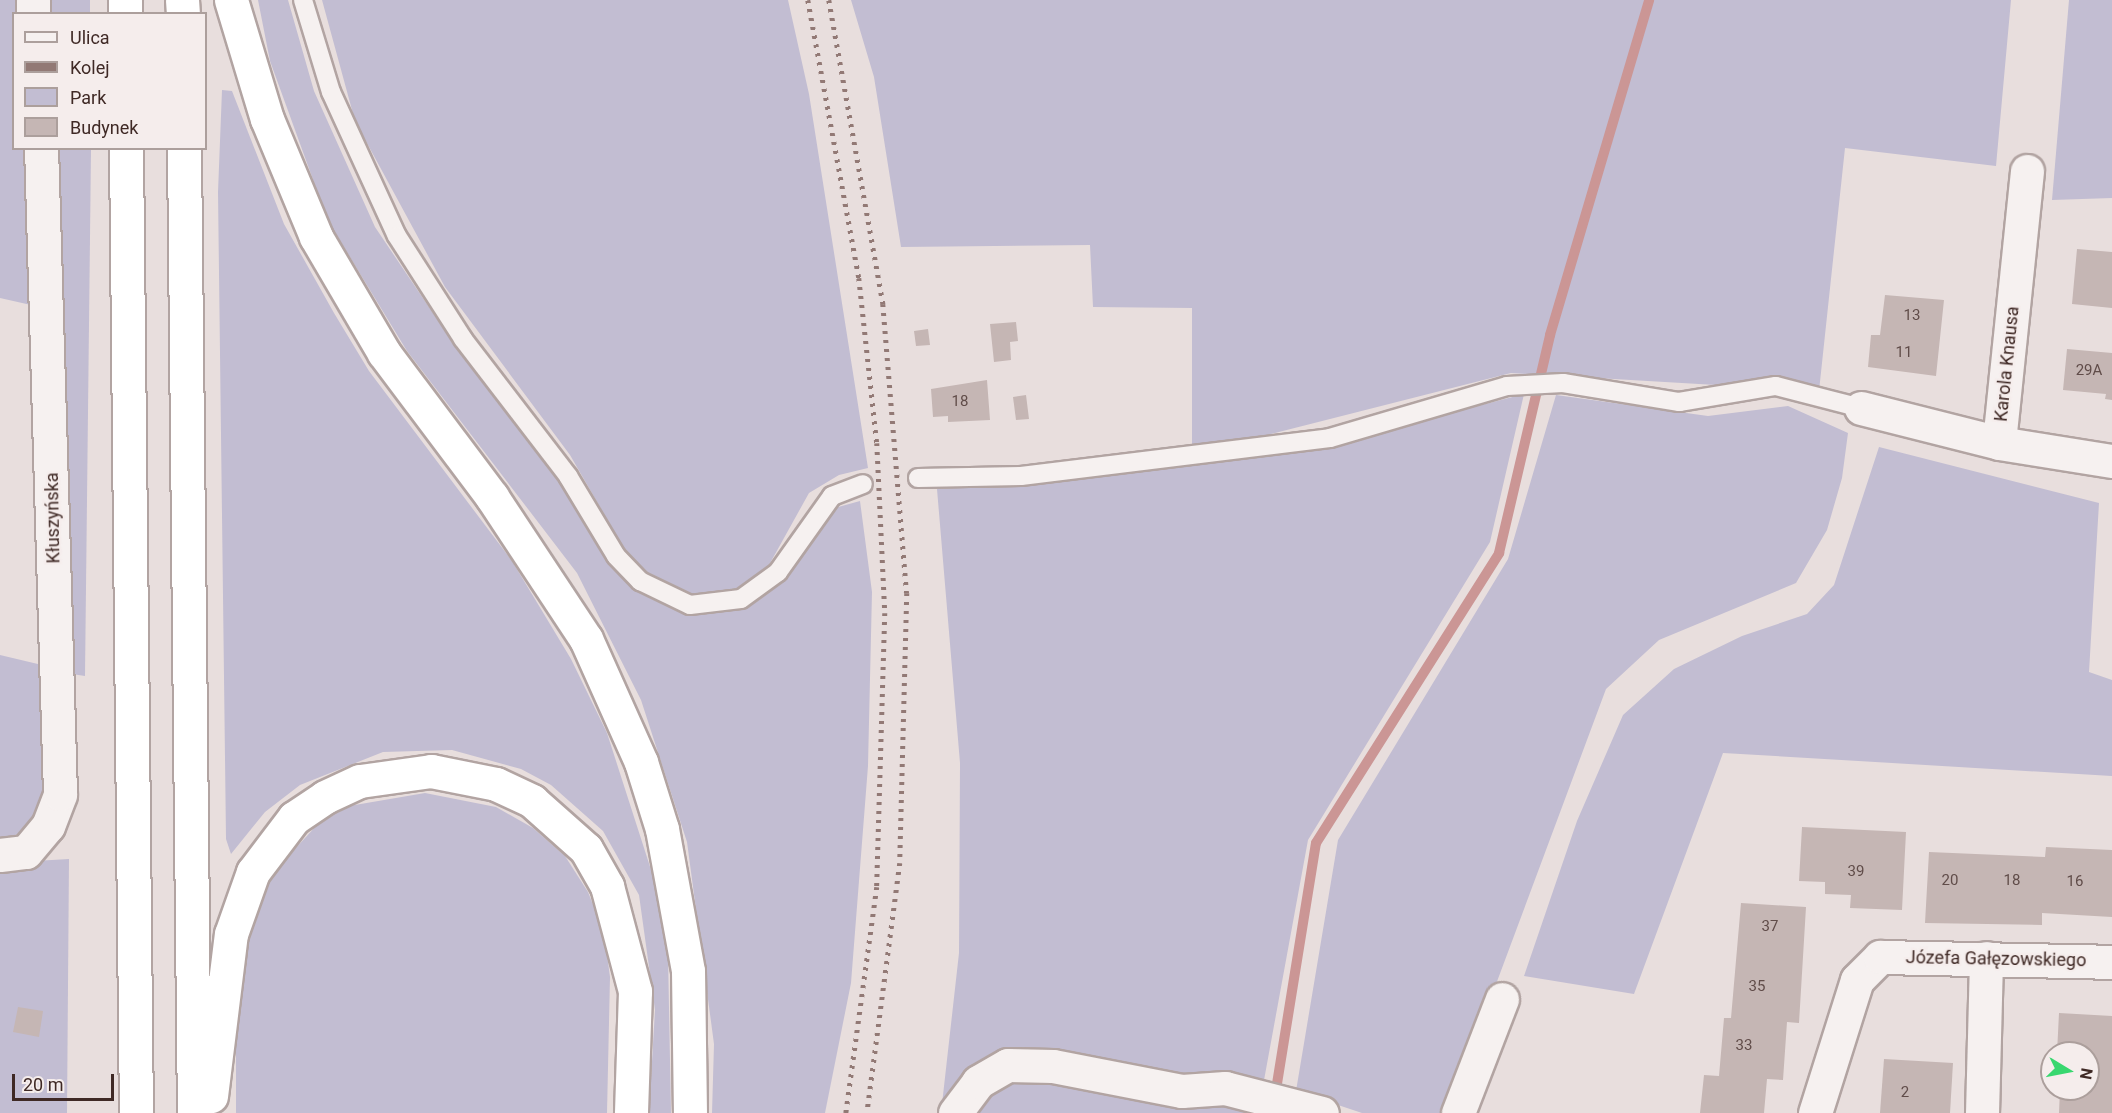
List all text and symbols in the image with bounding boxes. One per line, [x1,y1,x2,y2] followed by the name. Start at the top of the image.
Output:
[12,12,207,150] legend
[70,27,110,48] text: Ulica
[70,57,110,78] text: Kolej
[70,87,106,108] text: Park
[70,117,138,138] text: Budynek
[1990,305,2024,423] street label: Karola Knausa
[1904,307,1920,325] house number: 13
[1896,344,1912,362] house number: 11
[2076,362,2102,380] house number: 29A
[952,393,968,411] house number: 18
[41,472,65,564] street label: Kłuszyńska
[1848,863,1864,881] house number: 39
[1942,872,1958,890] house number: 20
[2004,872,2020,890] house number: 18
[2067,873,2083,891] house number: 16
[1762,918,1778,936] house number: 37
[1905,947,2087,971] street label: Józefa Gałęzowskiego
[1749,978,1765,996] house number: 35
[1736,1037,1752,1055] house number: 33
[2040,1041,2100,1101] north arrow
[15,1062,117,1100] scale bar
[2076,1067,2097,1081] text: N
[23,1074,63,1095] text: 20 m
[1901,1084,1909,1102] house number: 2

